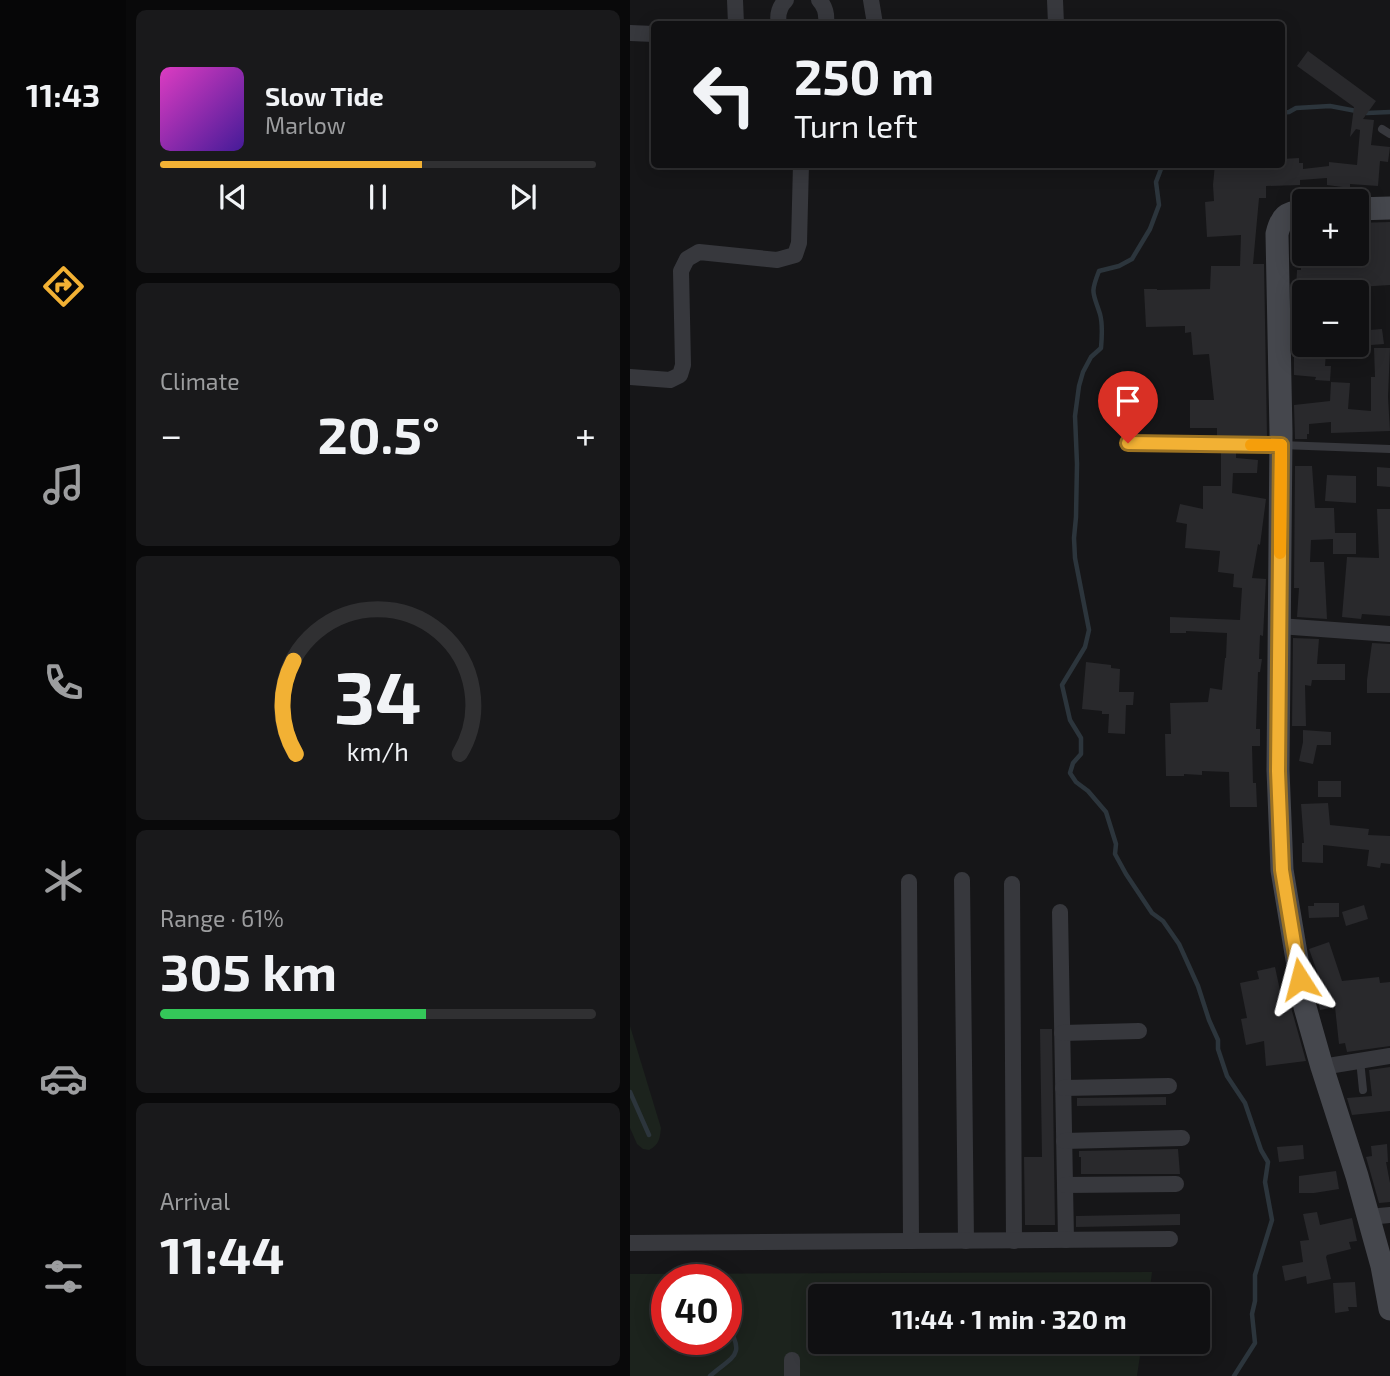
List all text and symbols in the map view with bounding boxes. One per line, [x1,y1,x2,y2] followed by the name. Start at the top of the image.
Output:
[794,46,934,105] text: 250 m
[679,49,770,140] icon: left
[26,75,100,113] text: 11:43
[265,80,384,111] text: Slow Tide
[794,106,918,144] text: Turn left
[265,111,346,139] text: Marlow
[214,178,252,216] icon: previous
[359,178,397,216] icon: pause
[504,178,542,216] icon: next
[1292,189,1369,357] map controls
[1292,189,1369,266] button: +
[39,262,88,311] icon: directions
[1292,280,1369,357] button: −
[160,367,240,395] text: Climate
[1098,371,1158,443] pin
[1109,382,1147,420] icon: arrive
[317,402,440,464] text: 20.5°
[160,411,182,457] text: −
[575,411,596,457] text: +
[39,460,88,509] icon: music
[334,651,422,739] text: 34
[39,658,88,707] icon: phone
[347,736,409,766] text: km/h
[39,856,88,905] icon: climate
[160,904,284,932] text: Range · 61%
[160,939,337,1001] text: 305 km
[1263,942,1337,1016] position arrow
[39,1054,88,1103] icon: car
[160,1187,230,1215] text: Arrival
[160,1222,285,1284] text: 11:44
[39,1252,88,1301] icon: filters
[651,1264,742,1355] speed limit sign: 40
[891,1303,1127,1334] text: 11:44 · 1 min · 320 m

